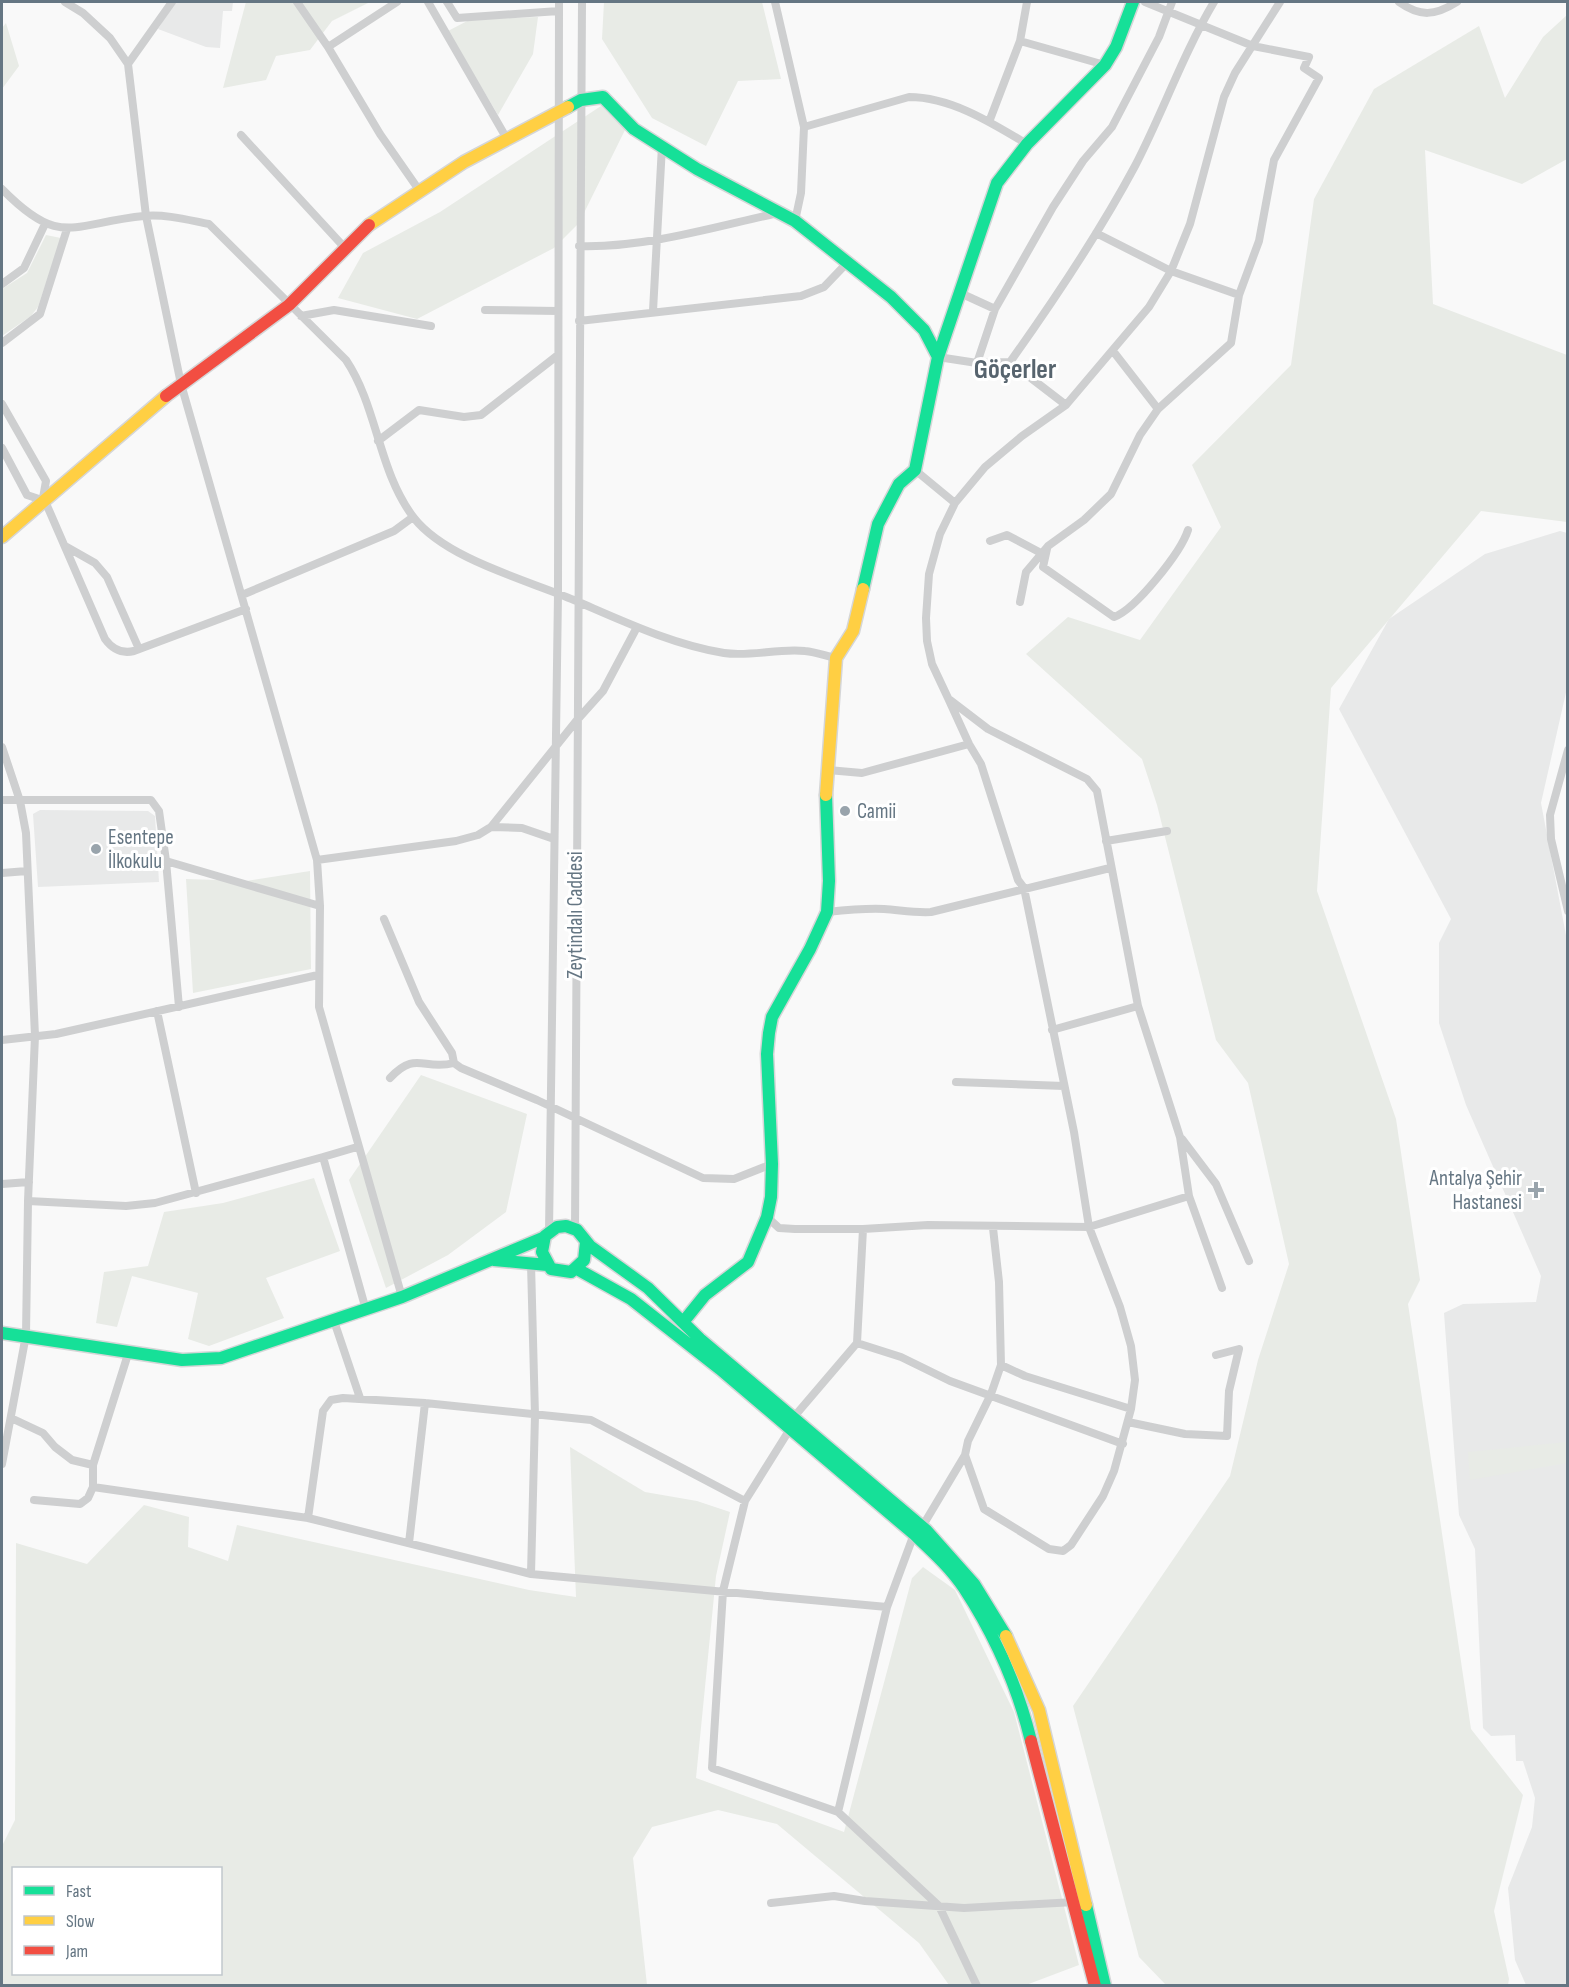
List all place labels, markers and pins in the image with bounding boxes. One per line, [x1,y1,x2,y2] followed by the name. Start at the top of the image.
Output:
[857,799,896,824] place label: Camii
[838,804,852,818] marker: Camii
[108,825,174,874] place label: Esentepe İlkokulu
[89,842,103,856] marker: Esentepe İlkokulu
[1429,1166,1522,1215] place label: Antalya Şehir Hastanesi
[1527,1181,1545,1199] marker: Antalya Şehir Hastanesi

